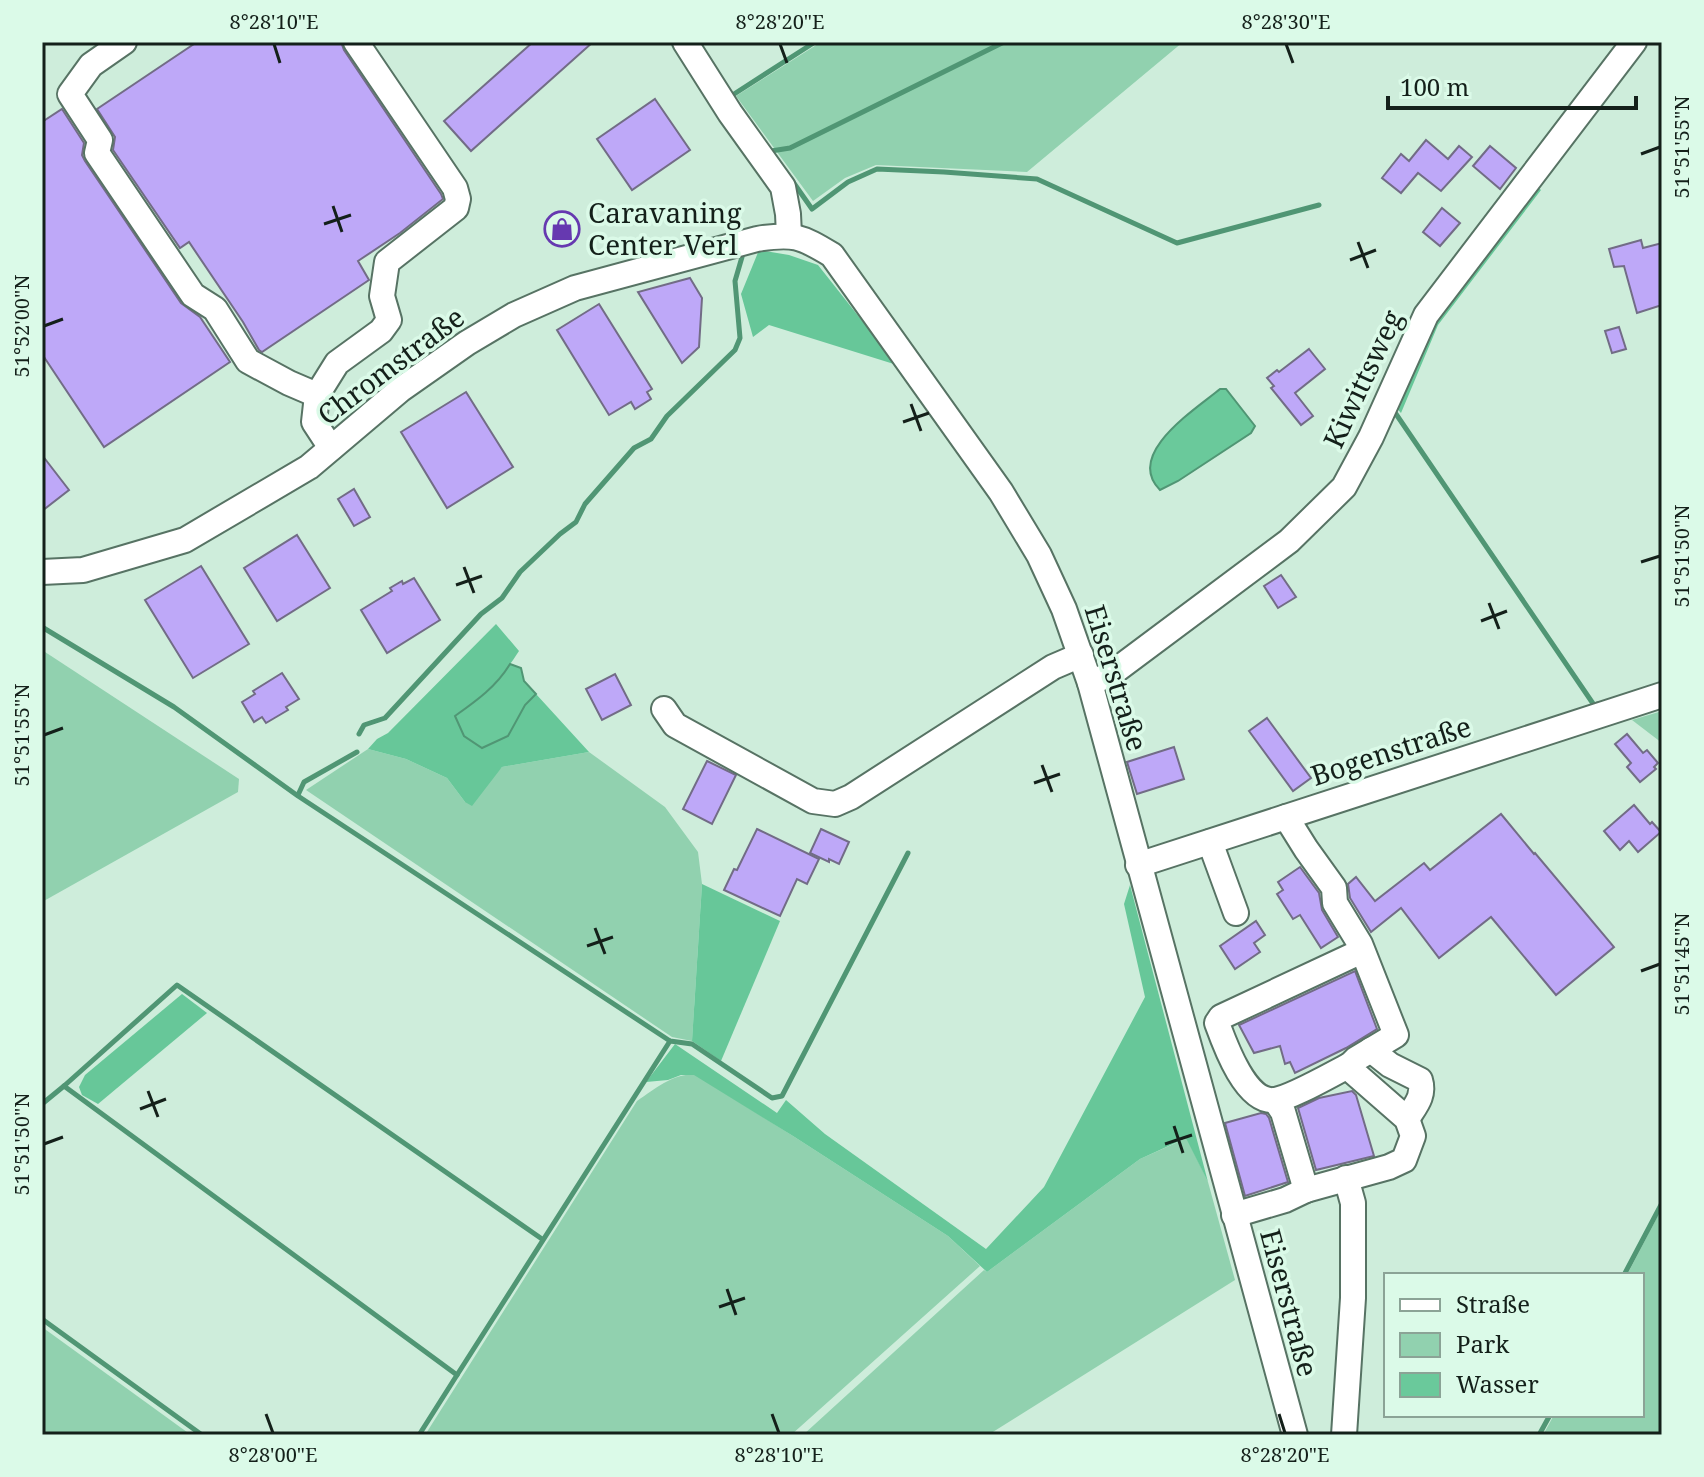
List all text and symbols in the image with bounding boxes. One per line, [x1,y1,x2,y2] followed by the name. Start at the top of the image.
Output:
[230,8,318,35] text: 8°28'10"E
[736,8,824,35] text: 8°28'20"E
[1242,8,1330,35] text: 8°28'30"E
[1388,60,1636,110] scale bar
[1400,70,1469,103] text: 100 m
[1668,96,1695,198] text: 51°51'55"N
[588,193,741,263] place label: Caravaning Center Verl
[543,210,581,248] shop icon: Caravaning Center Verl
[8,275,35,377] text: 51°52'00"N
[309,297,472,433] street label: Chromstraße
[1314,303,1411,454] street label: Kiwittsweg
[1668,505,1695,607] text: 51°51'50"N
[1077,600,1157,756] street label: Eiserstraße
[8,684,35,786] text: 51°51'55"N
[1306,706,1476,794] street label: Bogenstraße
[1668,913,1695,1015] text: 51°51'45"N
[8,1093,35,1195] text: 51°51'50"N
[1252,1225,1328,1381] street label: Eiserstraße
[1384,1273,1644,1417] legend
[1456,1287,1530,1320] text: Straße
[1456,1327,1510,1360] text: Park
[1456,1367,1539,1400] text: Wasser
[229,1441,317,1468] text: 8°28'00"E
[735,1441,823,1468] text: 8°28'10"E
[1241,1441,1329,1468] text: 8°28'20"E

